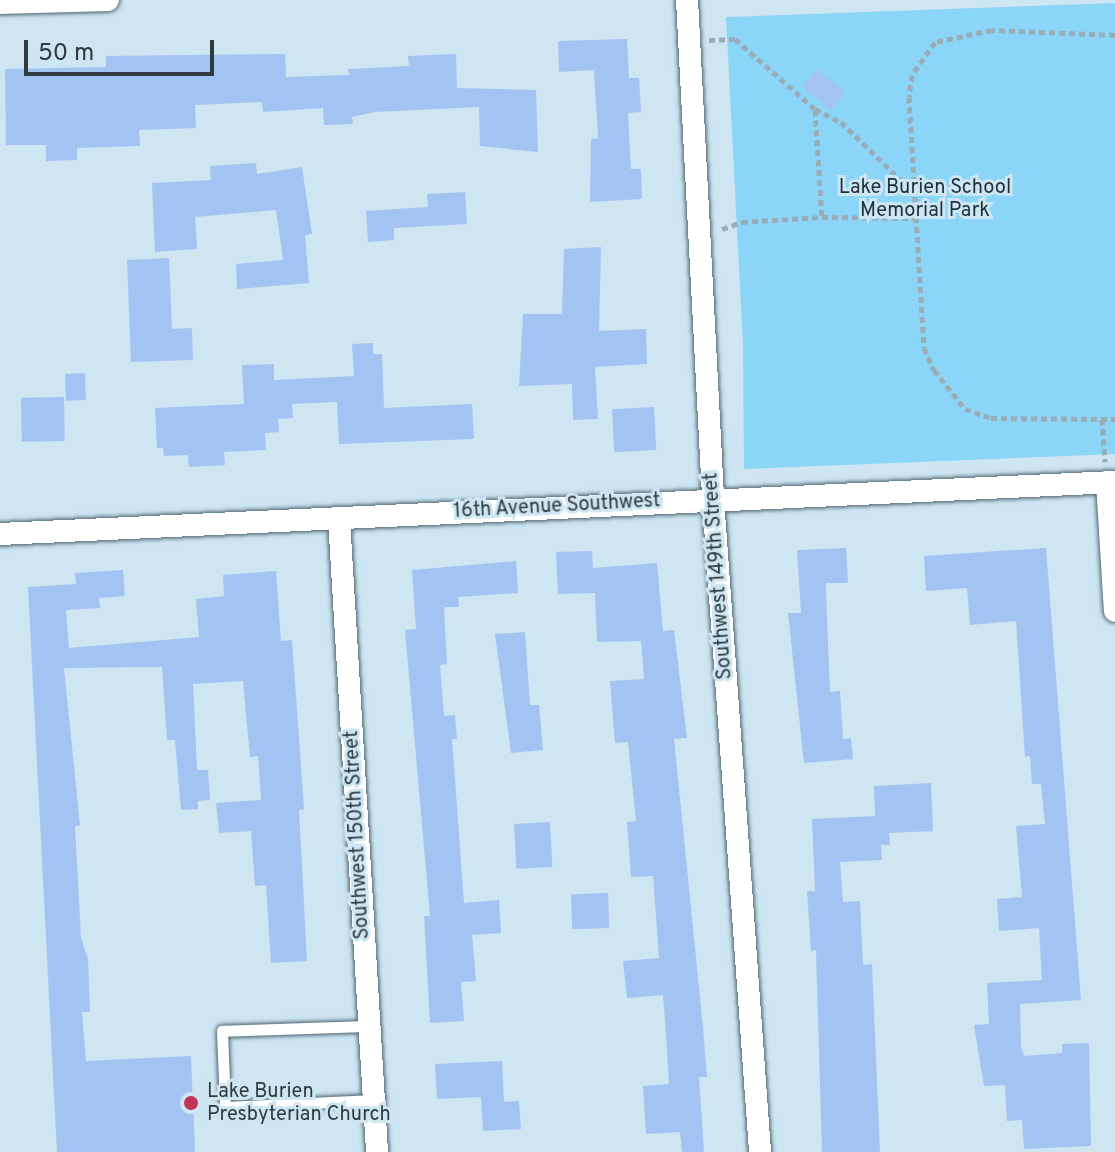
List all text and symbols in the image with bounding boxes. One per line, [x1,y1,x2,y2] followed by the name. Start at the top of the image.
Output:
[28,24,218,74] scale bar
[38,39,94,69] text: 50 m
[839,177,1011,224] park label: Lake Burien School Memorial Park
[700,472,738,680] street label: Southwest 149th Street
[453,490,661,524] street label: 16th Avenue Southwest
[341,730,375,940] street label: Southwest 150th Street
[207,1080,391,1127] place label: Lake Burien Presbyterian Church
[182,1094,200,1112] marker: Lake Burien Presbyterian Church

